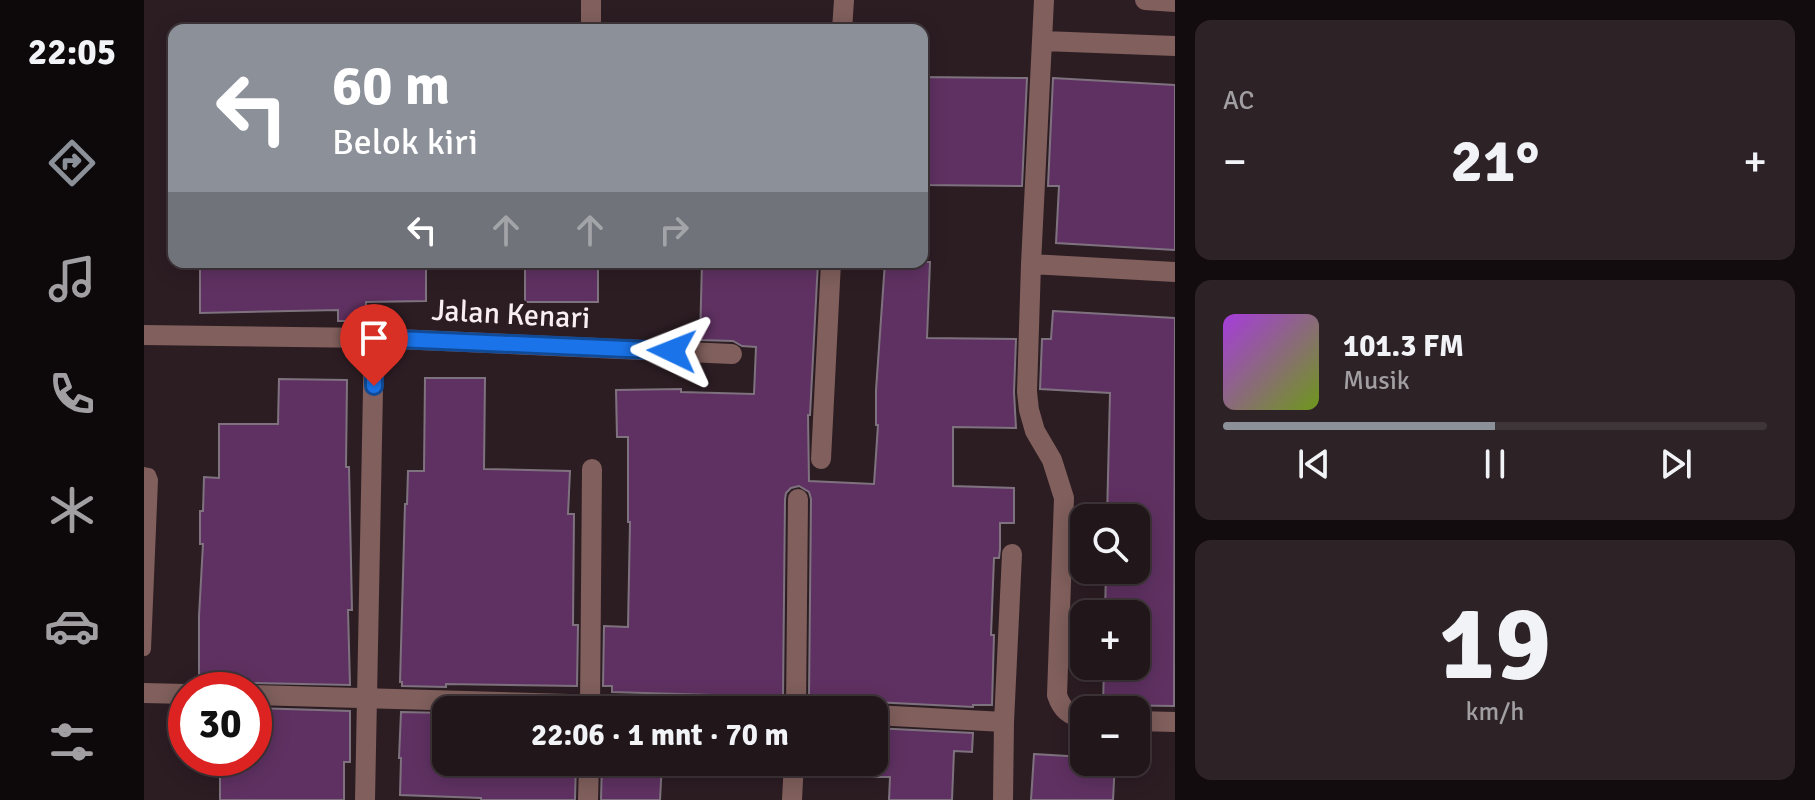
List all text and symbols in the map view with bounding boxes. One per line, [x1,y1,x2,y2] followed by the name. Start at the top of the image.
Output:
[28,30,116,75] text: 22:05
[332,51,450,120] text: 60 m
[200,56,304,160] icon: left
[1223,85,1254,117] text: AC
[332,120,478,165] text: Belok kiri
[1451,125,1539,199] text: 21°
[44,135,100,191] icon: directions
[1223,135,1247,189] text: −
[1743,135,1767,189] text: +
[400,208,444,252] icon: left
[484,208,528,252] icon: ahead
[568,208,612,252] icon: ahead
[652,208,696,252] icon: right
[44,251,100,307] icon: music
[431,292,591,337] street label: Jalan Kenari
[340,304,408,386] pin
[630,309,714,393] position arrow
[352,316,396,360] icon: arrive
[1343,328,1464,365] text: 101.3 FM
[1343,365,1410,397] text: Musik
[44,366,100,422] icon: phone
[1292,442,1336,486] icon: previous
[1473,442,1517,486] icon: pause
[1654,442,1698,486] icon: next
[44,482,100,538] icon: climate
[1070,504,1150,776] map controls
[1070,504,1150,584] button: search
[1439,580,1551,708] text: 19
[44,598,100,654] icon: car
[1070,600,1150,680] button: +
[168,672,272,776] speed limit sign: 30
[1070,696,1150,776] button: −
[1466,696,1524,728] text: km/h
[44,714,100,770] icon: filters
[531,717,789,754] text: 22:06 · 1 mnt · 70 m

